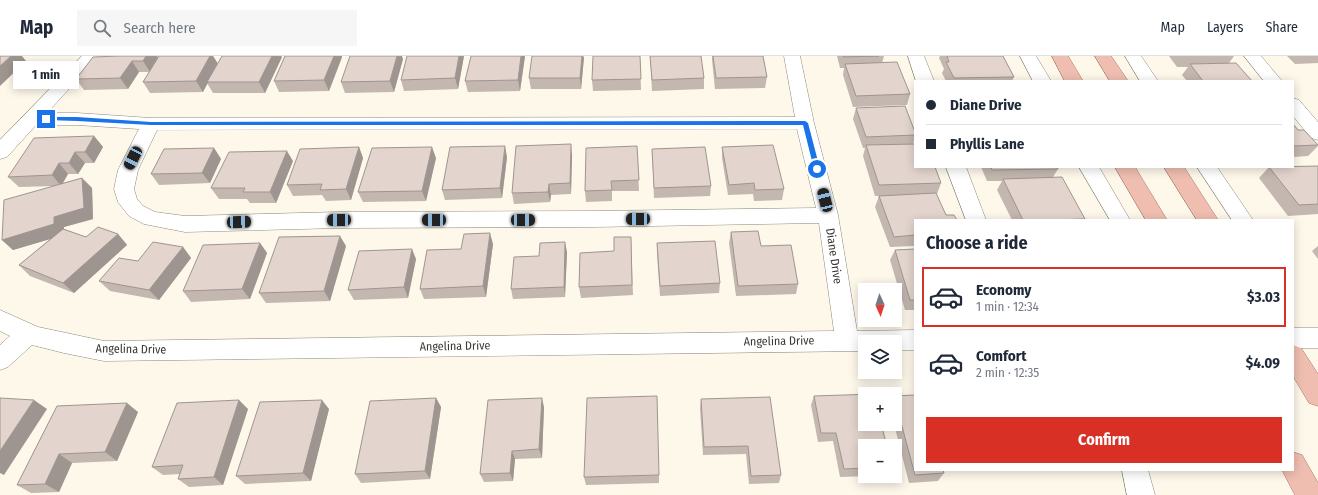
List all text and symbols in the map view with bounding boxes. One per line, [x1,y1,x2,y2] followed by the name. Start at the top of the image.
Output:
[77,10,357,46] search box
[20,16,53,39] text: Map
[91,17,113,39] icon: search
[123,19,196,37] text: Search here
[1161,19,1185,36] text: Map
[1207,19,1243,36] text: Layers
[1265,19,1298,36] text: Share
[13,61,79,89] callout: 1 min
[32,67,60,82] text: 1 min
[950,96,1022,114] text: Diane Drive
[37,110,55,128] route end
[950,135,1024,153] text: Phyllis Lane
[122,145,144,171] car
[808,160,826,178] route start
[816,187,834,213] car
[626,213,650,225] car
[327,214,351,226] car
[422,214,446,226] car
[511,214,535,226] car
[227,216,251,228] car
[823,227,845,285] street label: Diane Drive
[926,232,1028,254] text: Choose a ride
[928,279,964,315] icon: car
[976,281,1031,299] text: Economy
[858,283,902,327] north arrow
[858,283,902,483] map controls
[1247,288,1280,306] text: $3.03
[976,299,1039,314] text: 1 min · 12:34
[744,333,815,349] street label: Angelina Drive
[858,335,902,379] button: layers
[420,338,491,354] street label: Angelina Drive
[96,341,167,357] street label: Angelina Drive
[928,345,964,381] icon: car
[976,347,1027,365] text: Comfort
[1246,354,1280,372] text: $4.09
[976,365,1039,380] text: 2 min · 12:35
[858,387,902,431] button: +
[926,417,1282,463] button: Confirm
[858,439,902,483] button: −

